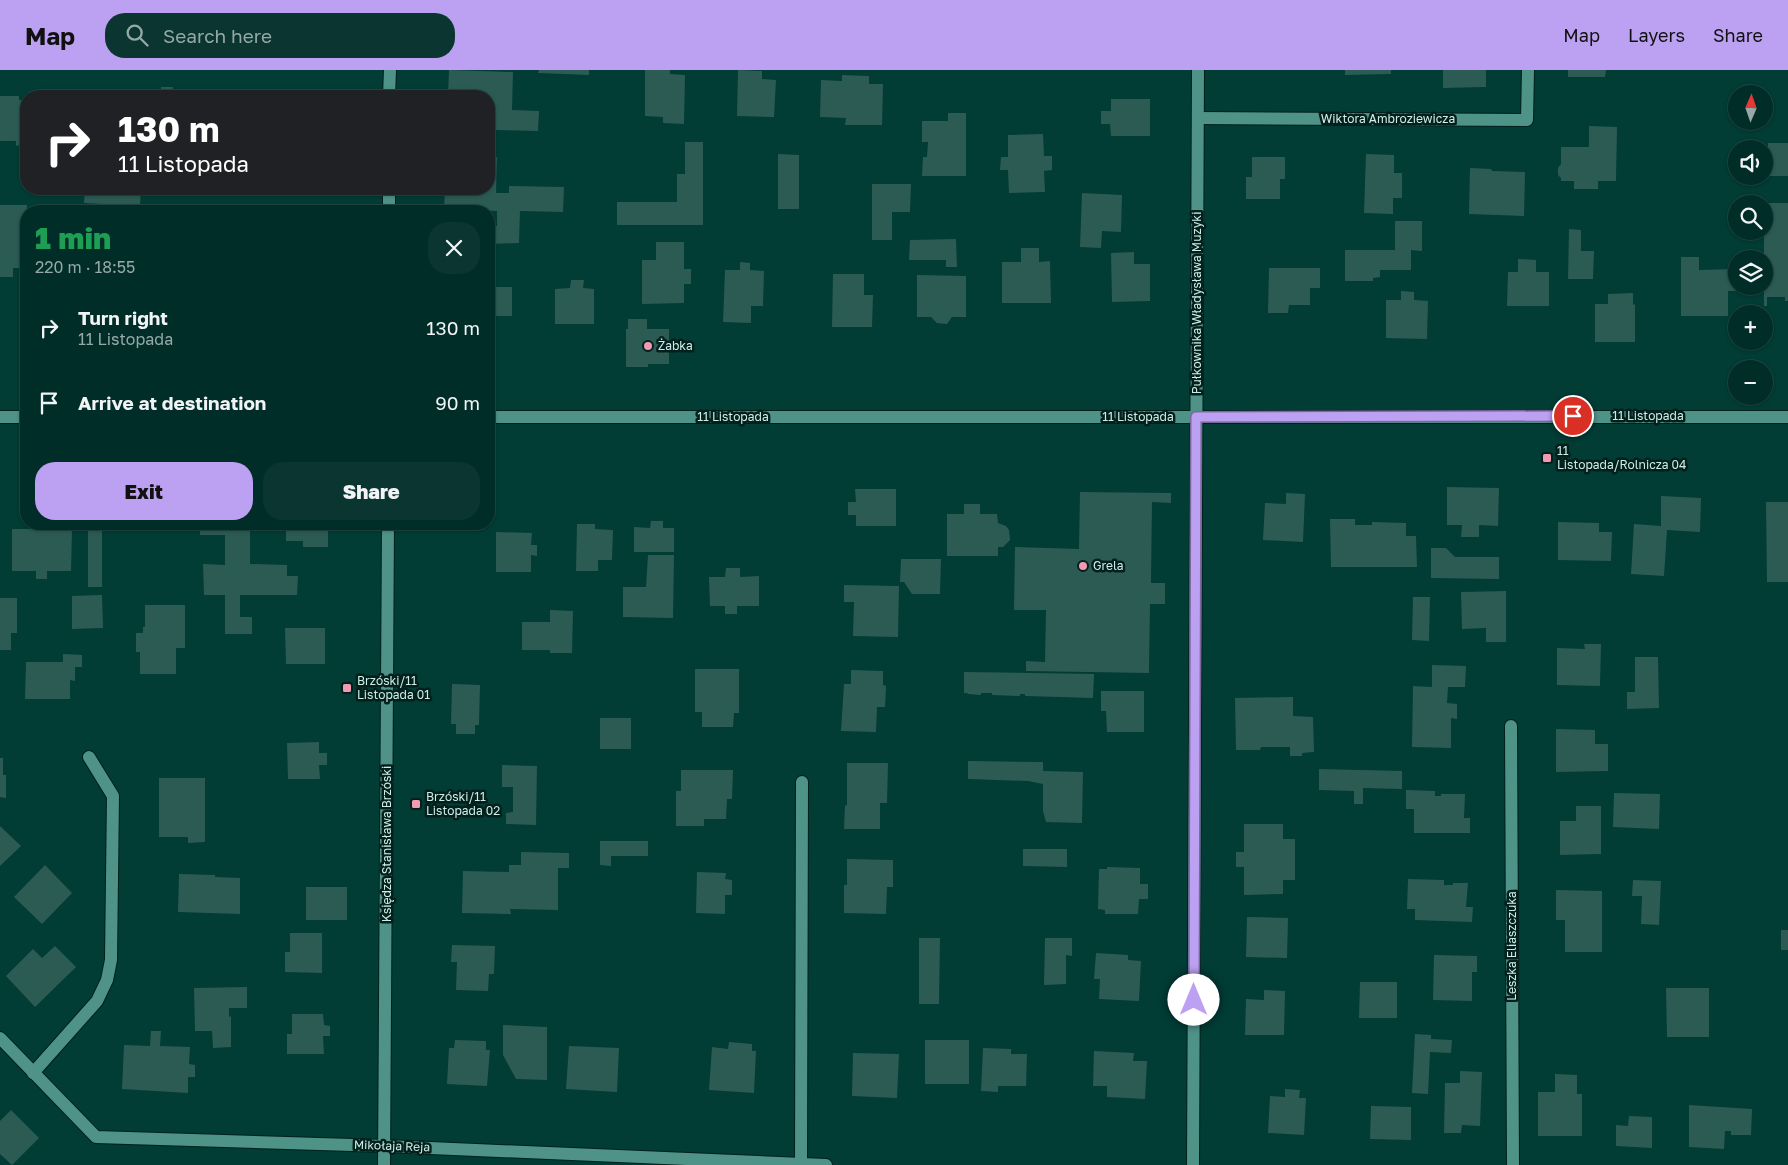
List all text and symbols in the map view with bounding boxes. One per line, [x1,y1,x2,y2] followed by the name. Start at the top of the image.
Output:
[105,13,455,58] search box
[25,21,75,50] text: Map
[123,21,151,49] icon: search
[163,24,272,47] text: Search here
[1563,24,1600,46] text: Map
[1628,24,1685,46] text: Layers
[1713,24,1763,46] text: Share
[1728,85,1772,130] north arrow
[1728,85,1773,405] map controls
[118,108,220,150] text: 130 m
[35,110,100,175] icon: right
[1321,111,1455,126] street label: Wiktora Ambroziewicza
[1728,140,1773,185] button: sound
[118,150,249,177] text: 11 Listopada
[1728,195,1773,240] button: search
[1189,212,1204,394] street label: Pułkownika Władysława Muzyki
[35,220,111,256] text: 1 min
[428,222,480,274] button: close
[1728,250,1773,295] button: layers
[35,257,135,277] text: 220 m · 18:55
[1728,305,1773,350] button: +
[78,306,168,329] text: Turn right
[35,314,63,342] icon: right
[426,316,480,339] text: 130 m
[78,329,173,349] text: 11 Listopada
[658,338,693,353] place label: Żabka
[642,340,654,352] marker: Żabka
[1728,360,1773,405] button: −
[35,389,63,417] icon: arrive
[78,391,266,414] text: Arrive at destination
[435,391,480,414] text: 90 m
[1552,395,1594,437] pin
[1559,402,1587,430] icon: arrive
[1612,408,1684,423] street label: 11 Listopada
[697,409,769,424] street label: 11 Listopada
[1102,409,1174,424] street label: 11 Listopada
[1557,443,1686,472] place label: 11 Listopada/Rolnicza 04
[1541,452,1553,464] marker: 11 Listopada/Rolnicza 04
[35,462,253,520] button: Exit
[263,462,480,520] button: Share
[1093,558,1124,573] place label: Grela
[1077,560,1089,572] marker: Grela
[357,673,430,702] place label: Brzóski/11 Listopada 01
[341,682,353,694] marker: Brzóski/11 Listopada 01
[379,766,394,922] street label: Księdza Stanisława Brzóski
[426,789,500,818] place label: Brzóski/11 Listopada 02
[410,798,422,810] marker: Brzóski/11 Listopada 02
[1504,891,1519,1001] street label: Leszka Eliaszczuka
[1167,973,1219,1025] position arrow
[354,1137,430,1154] street label: Mikołaja Reja

